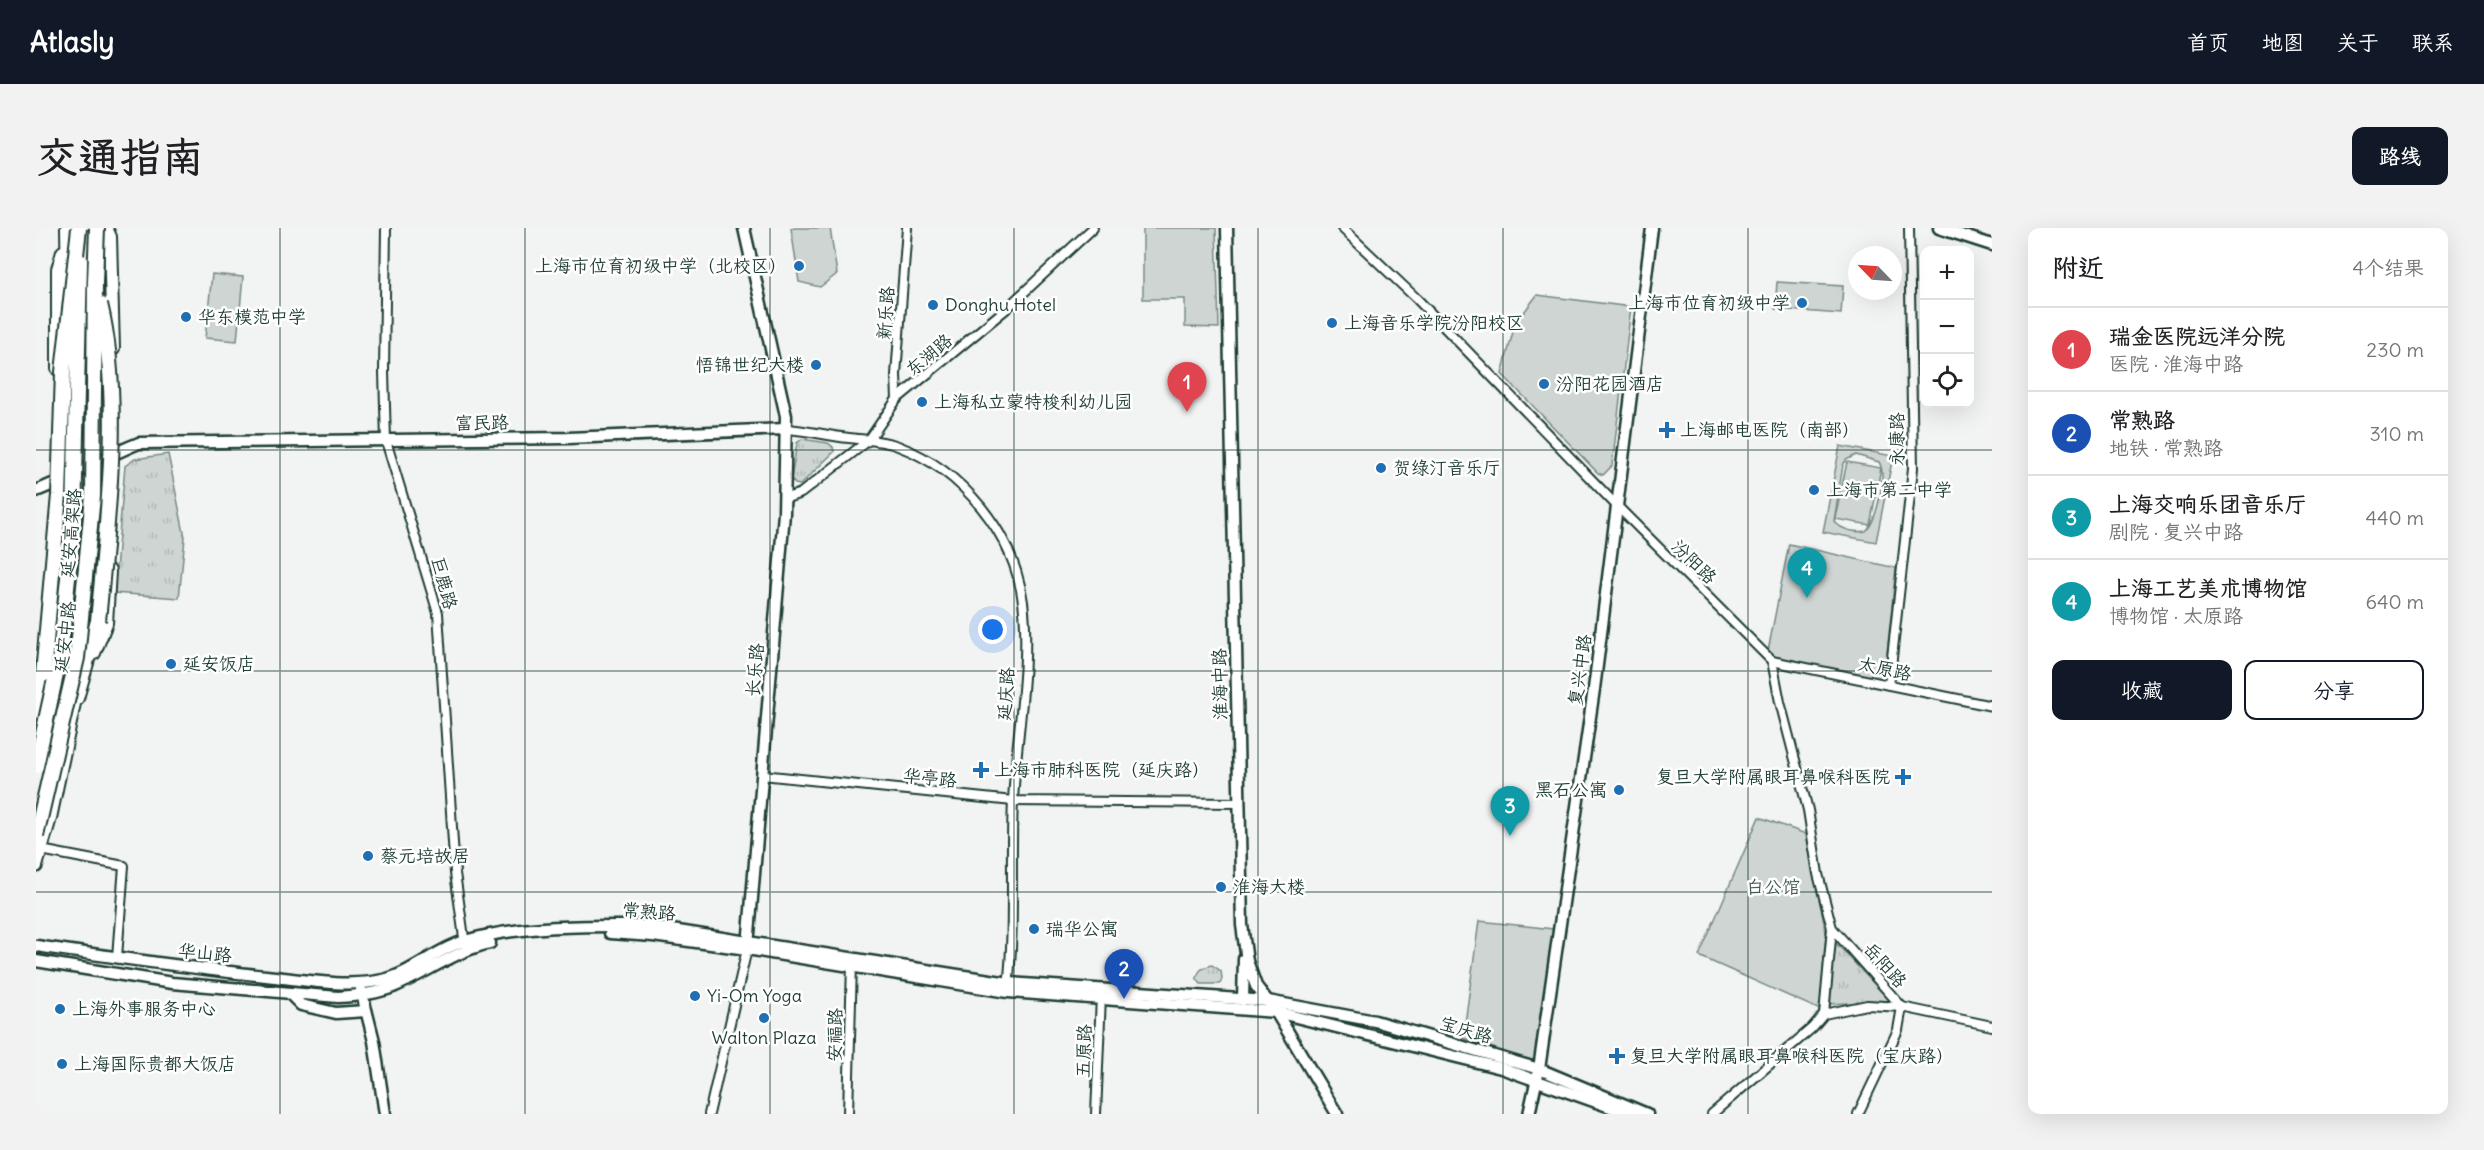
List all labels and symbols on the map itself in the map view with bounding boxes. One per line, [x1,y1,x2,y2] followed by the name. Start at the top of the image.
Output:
[1848,246,1902,300] north arrow
[535,254,787,277] place label: 上海市位育初级中学（北校区）
[792,259,806,273] marker: 上海市位育初级中学（北校区）
[872,285,899,341] street label: 新乐路
[1628,291,1790,314] place label: 上海市位育初级中学
[945,293,1056,316] place label: Donghu Hotel
[1795,296,1809,310] marker: 上海市位育初级中学
[926,298,940,312] marker: Donghu Hotel
[198,305,306,328] place label: 华东模范中学
[179,310,193,324] marker: 华东模范中学
[1344,311,1524,334] place label: 上海音乐学院汾阳校区
[1325,316,1339,330] marker: 上海音乐学院汾阳校区
[901,328,957,381] street label: 东湖路
[696,353,804,376] place label: 悟锦世纪大楼
[809,358,823,372] marker: 悟锦世纪大楼
[1168,362,1206,412] pin: 1
[1556,372,1664,395] place label: 汾阳花园酒店
[1537,377,1551,391] marker: 汾阳花园酒店
[934,390,1132,413] place label: 上海私立蒙特梭利幼儿园
[915,395,929,409] marker: 上海私立蒙特梭利幼儿园
[455,411,509,434] street label: 富民路
[1885,412,1908,466] street label: 永康路
[1680,418,1860,441] place label: 上海邮电医院（南部）
[1658,421,1676,439] marker: 上海邮电医院（南部）
[1393,456,1501,479] place label: 贺绿汀音乐厅
[1374,461,1388,475] marker: 贺绿汀音乐厅
[1826,478,1952,501] place label: 上海市第二中学
[1807,483,1821,497] marker: 上海市第二中学
[55,487,86,579] street label: 延安高架路
[1667,535,1722,589] street label: 汾阳路
[1788,548,1826,598] pin: 4
[426,554,463,612] street label: 巨鹿路
[49,600,80,674] street label: 延安中路
[978,615,1007,644] your location
[1563,633,1596,707] street label: 复兴中路
[741,642,768,698] street label: 长乐路
[1207,648,1232,720] street label: 淮海中路
[183,652,255,675] place label: 延安饭店
[1856,652,1914,685] street label: 太原路
[164,657,178,671] marker: 延安饭店
[992,666,1019,722] street label: 延庆路
[994,758,1210,781] place label: 上海市肺科医院（延庆路）
[972,761,990,779] marker: 上海市肺科医院（延庆路）
[902,763,958,792] street label: 华亭路
[1656,765,1890,788] place label: 复旦大学附属眼耳鼻喉科医院
[1894,768,1912,786] marker: 复旦大学附属眼耳鼻喉科医院
[1535,778,1607,801] place label: 黑石公寓
[1612,783,1626,797] marker: 黑石公寓
[1490,786,1530,836] pin: 3
[380,844,470,867] place label: 蔡元培故居
[361,849,375,863] marker: 蔡元培故居
[1233,875,1305,898] place label: 淮海大楼
[1746,875,1800,898] park label: 白公馆
[1214,880,1228,894] marker: 淮海大楼
[621,898,677,925] street label: 常熟路
[1046,917,1118,940] place label: 瑞华公寓
[1027,922,1041,936] marker: 瑞华公寓
[1859,937,1912,992] street label: 岳阳路
[177,938,233,967] street label: 华山路
[1104,950,1144,999] pin: 2
[707,984,802,1007] place label: Yi-Om Yoga
[688,989,702,1003] marker: Yi-Om Yoga
[72,997,216,1020] place label: 上海外事服务中心
[53,1002,67,1016] marker: 上海外事服务中心
[823,1008,846,1062] street label: 安福路
[757,1011,771,1025] marker: Walton Plaza
[1437,1011,1495,1048] street label: 宝庆路
[1071,1024,1096,1078] street label: 五原路
[712,1026,816,1049] place label: Walton Plaza
[1630,1044,1954,1067] place label: 复旦大学附属眼耳鼻喉科医院（宝庆路）
[1608,1047,1626,1065] marker: 复旦大学附属眼耳鼻喉科医院（宝庆路）
[74,1052,236,1075] place label: 上海国际贵都大饭店
[55,1057,69,1071] marker: 上海国际贵都大饭店

